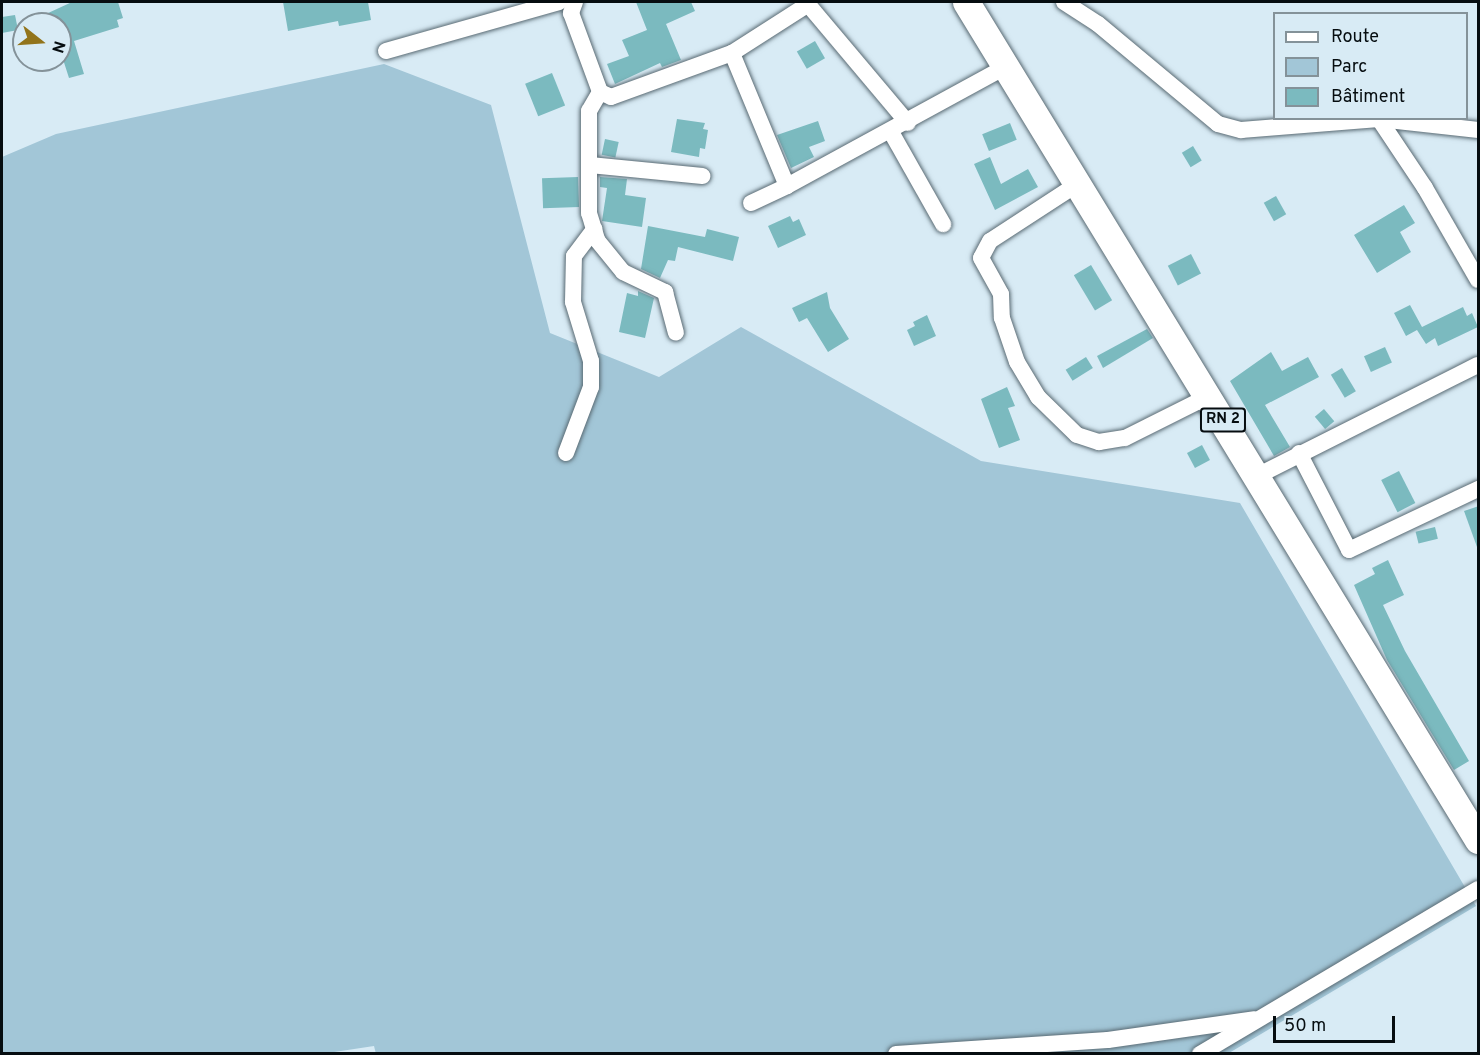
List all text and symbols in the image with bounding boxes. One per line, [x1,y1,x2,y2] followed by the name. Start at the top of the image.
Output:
[12,12,72,72] north arrow
[1273,12,1468,120] legend
[1331,26,1379,49] text: Route
[46,38,69,55] text: N
[1331,56,1367,79] text: Parc
[1331,86,1405,109] text: Bâtiment
[1199,408,1247,432] road number: RN 2
[1276,1004,1398,1042] scale bar
[1284,1015,1326,1038] text: 50 m

